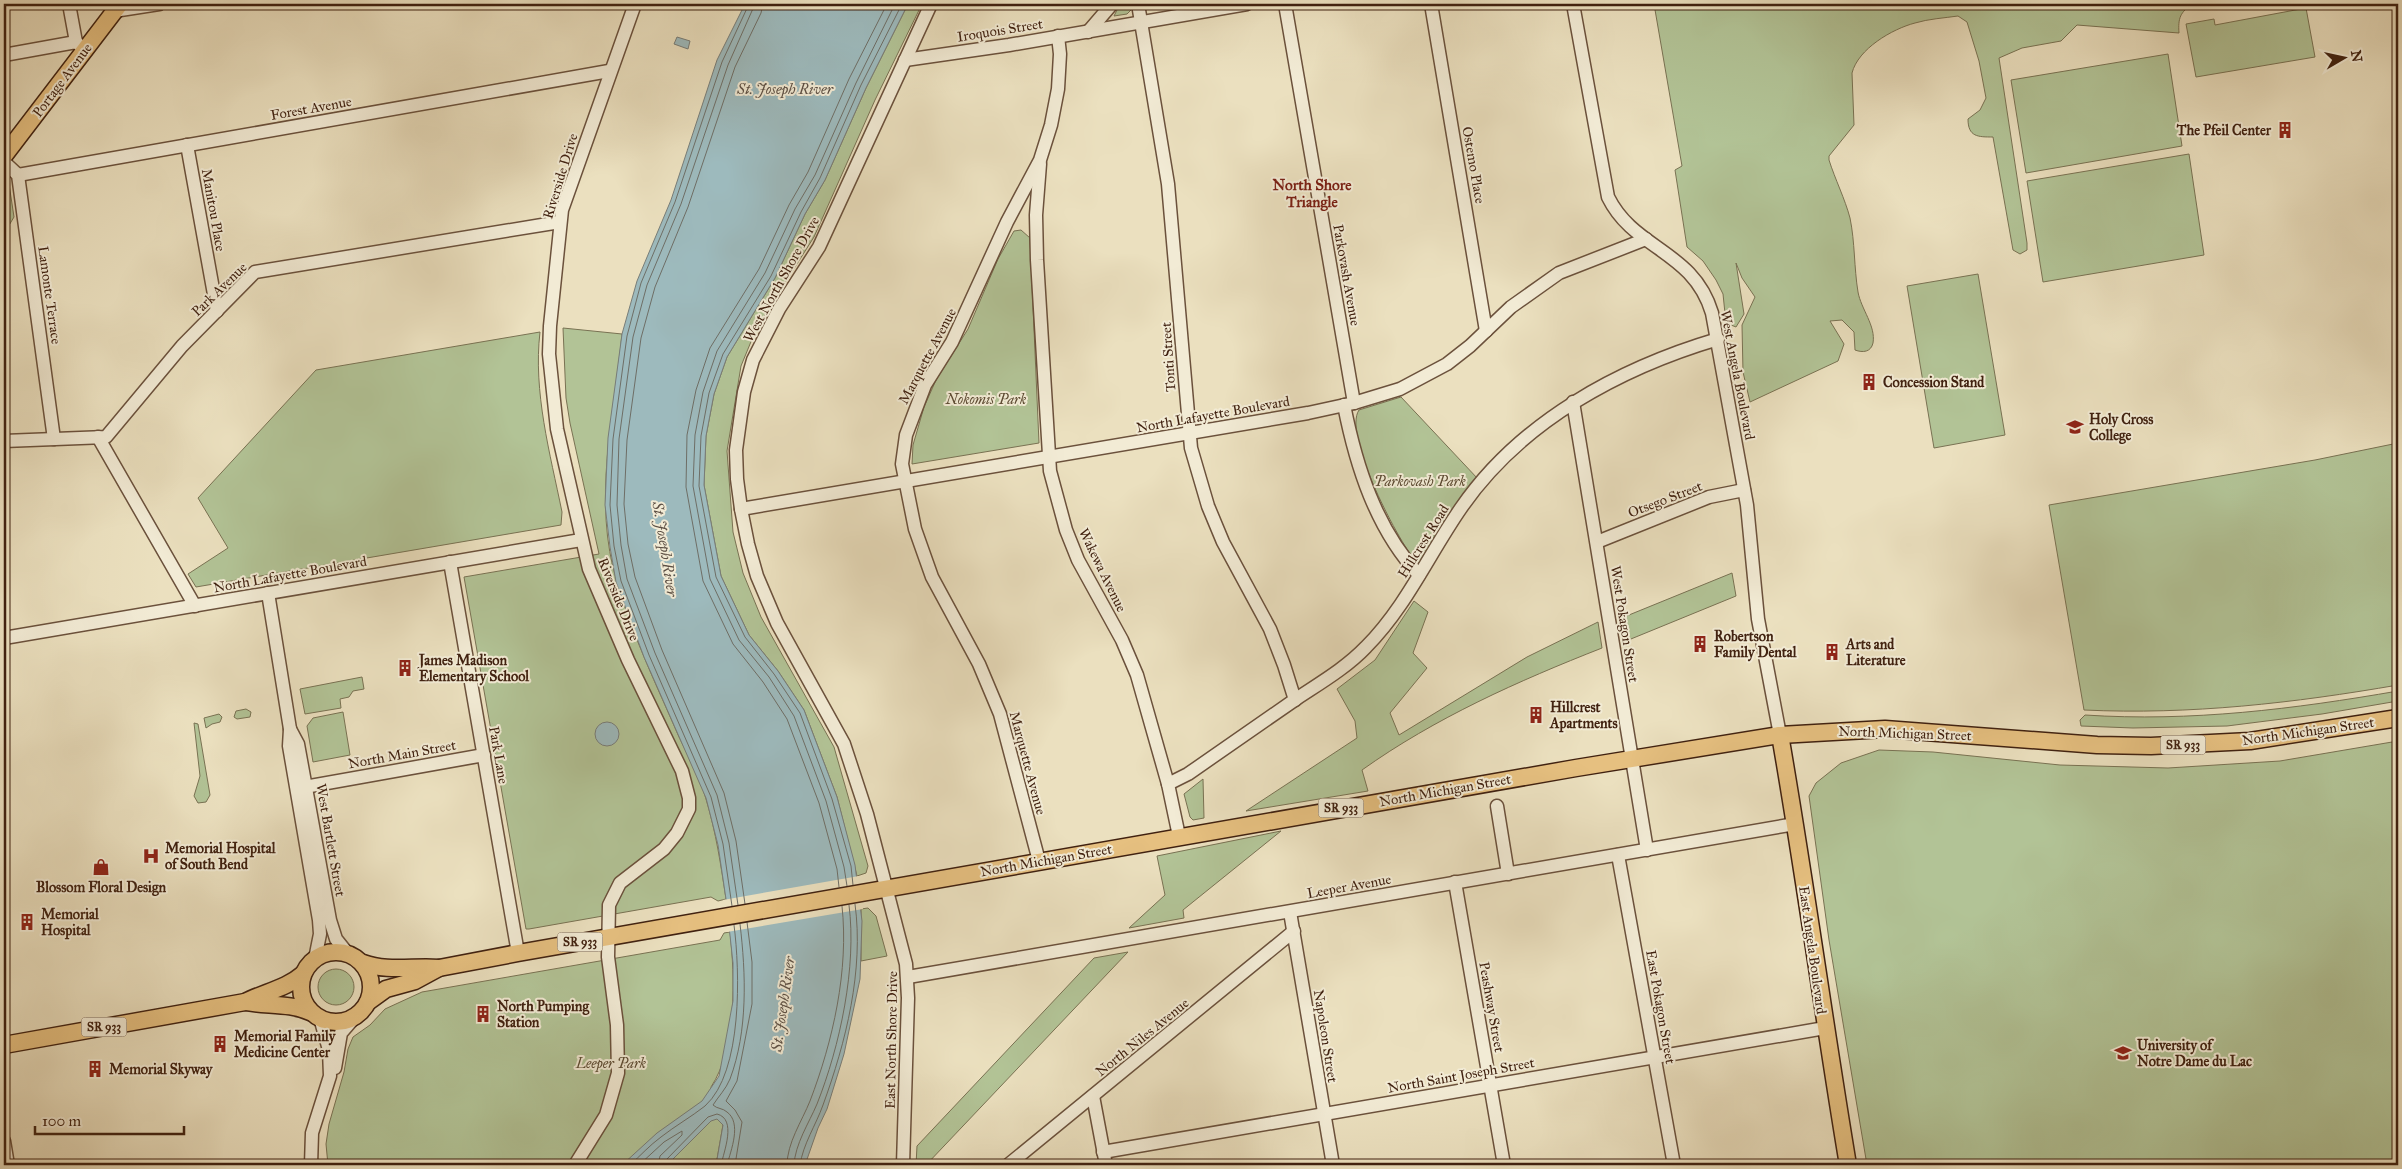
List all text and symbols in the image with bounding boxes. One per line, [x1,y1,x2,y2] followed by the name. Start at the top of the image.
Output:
[956,15,1044,47] street label: Iroquois Street
[2320,32,2370,82] north arrow
[29,40,96,121] street label: Portage Avenue
[2347,49,2366,63] text: N
[736,80,834,99] water label: St. Joseph River
[269,93,353,124] street label: Forest Avenue
[2275,120,2295,140] building icon: The Pfeil Center
[2176,122,2272,139] place label: The Pfeil Center
[1458,125,1489,205] street label: Ostemo Place
[539,131,582,221] street label: Riverside Drive
[198,167,229,253] street label: Manitou Place
[1273,176,1352,212] district label: North Shore Triangle
[740,213,823,345] street label: West North Shore Drive
[1329,223,1364,327] street label: Parkovash Avenue
[34,245,65,345] street label: Lamonte Terrace
[188,259,251,320] street label: Park Avenue
[895,305,961,408] street label: Marquette Avenue
[1717,309,1758,441] street label: West Angela Boulevard
[1158,322,1179,392] street label: Tonti Street
[1859,372,1879,392] building icon: Concession Stand
[1883,374,1985,391] place label: Concession Stand
[945,391,1027,408] park label: Nokomis Park
[1135,393,1291,436] street label: North Lafayette Boulevard
[2089,411,2153,445] place label: Holy Cross College
[2065,417,2085,437] school or university icon: Holy Cross College
[1374,473,1466,490] park label: Parkovash Park
[1626,478,1705,521] street label: Otsego Street
[647,499,682,599] water label: St. Joseph River
[1394,501,1453,581] street label: Hillcrest Road
[1075,526,1130,615] street label: Wakewa Avenue
[212,553,368,596] street label: North Lafayette Boulevard
[594,555,643,643] street label: Riverside Drive
[1607,565,1642,684] street label: West Pokagon Street
[1714,628,1798,662] place label: Robertson Family Dental
[1690,634,1710,654] building icon: Robertson Family Dental
[1845,636,1906,669] place label: Arts and Literature
[1822,642,1842,662] building icon: Arts and Literature
[417,652,530,686] place label: James Madison Elementary School
[395,658,415,678] building icon: James Madison Elementary School
[1549,699,1618,733] place label: Hillcrest Apartments
[1526,705,1546,725] building icon: Hillcrest Apartments
[1005,710,1050,817] street label: Marquette Avenue
[2241,714,2375,749] street label: North Michigan Street
[1838,723,1972,744] street label: North Michigan Street
[485,725,512,785] street label: Park Lane
[2160,736,2206,754] road number: SR 933
[347,737,457,772] street label: North Main Street
[1378,771,1512,810] street label: North Michigan Street
[312,782,349,898] street label: West Bartlett Street
[1318,798,1364,818] road number: SR 933
[165,840,277,873] place label: Memorial Hospital of South Bend
[979,841,1113,880] street label: North Michigan Street
[141,846,161,866] hospital icon: Memorial Hospital of South Bend
[91,857,111,877] shop icon: Blossom Floral Design
[1306,871,1393,902] street label: Leeper Avenue
[36,879,166,897] place label: Blossom Floral Design
[1795,885,1830,1015] street label: East Angela Boulevard
[41,906,100,940] place label: Memorial Hospital
[17,912,37,932] building icon: Memorial Hospital
[558,932,602,952] road number: SR 933
[1642,949,1679,1065] street label: East Pokagon Street
[767,955,800,1054] water label: St. Joseph River
[1475,961,1508,1054] street label: Peashway Street
[882,971,901,1109] street label: East North Shore Drive
[1310,988,1341,1084] street label: Napoleon Street
[1092,994,1193,1080] street label: North Niles Avenue
[497,998,589,1031] place label: North Pumping Station
[473,1004,493,1024] building icon: North Pumping Station
[82,1018,126,1036] road number: SR 933
[234,1028,337,1061] place label: Memorial Family Medicine Center
[210,1034,230,1054] building icon: Memorial Family Medicine Center
[2137,1037,2252,1070] place label: University of Notre Dame du Lac
[2113,1043,2133,1063] school or university icon: University of Notre Dame du Lac
[1386,1054,1536,1098] street label: North Saint Joseph Street
[575,1055,647,1073] park label: Leeper Park
[85,1059,105,1079] building icon: Memorial Skyway
[109,1061,214,1079] place label: Memorial Skyway
[35,1104,184,1136] scale bar
[42,1112,82,1130] text: 100 m

